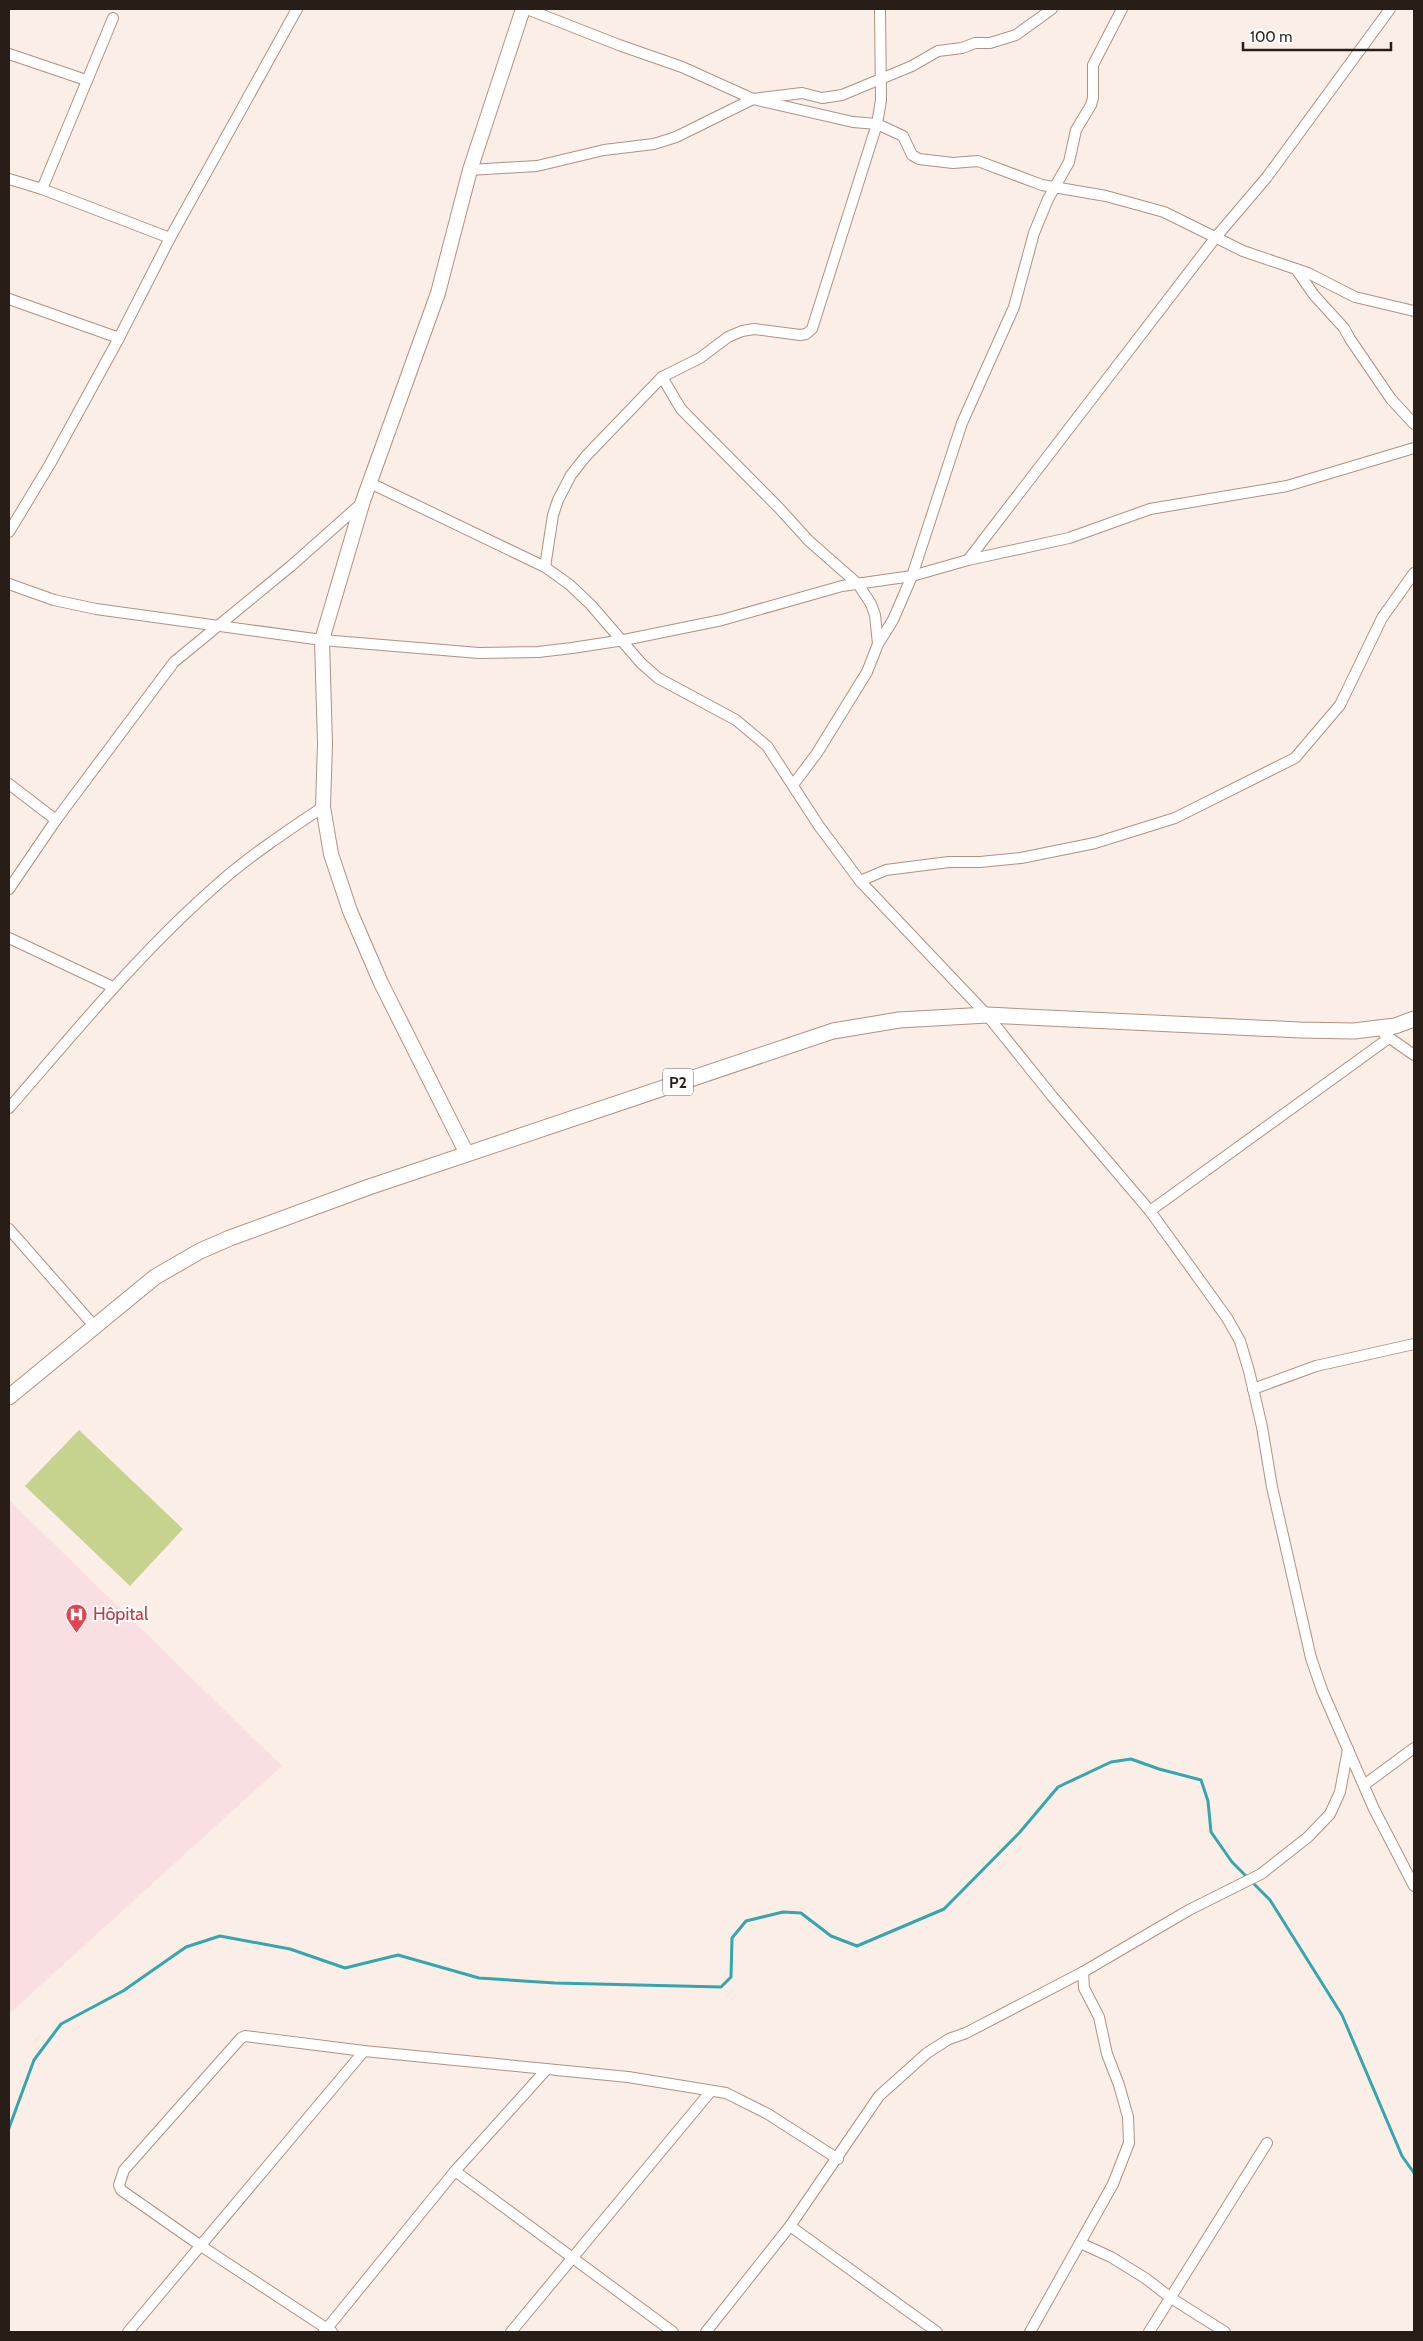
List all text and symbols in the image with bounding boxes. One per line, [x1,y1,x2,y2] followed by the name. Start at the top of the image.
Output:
[1243,20,1390,52] scale bar
[1250,28,1292,46] text: 100 m
[663,1068,693,1096] road number: P2
[65,1602,89,1633] hospital icon: Hôpital
[93,1603,149,1625] place label: Hôpital

